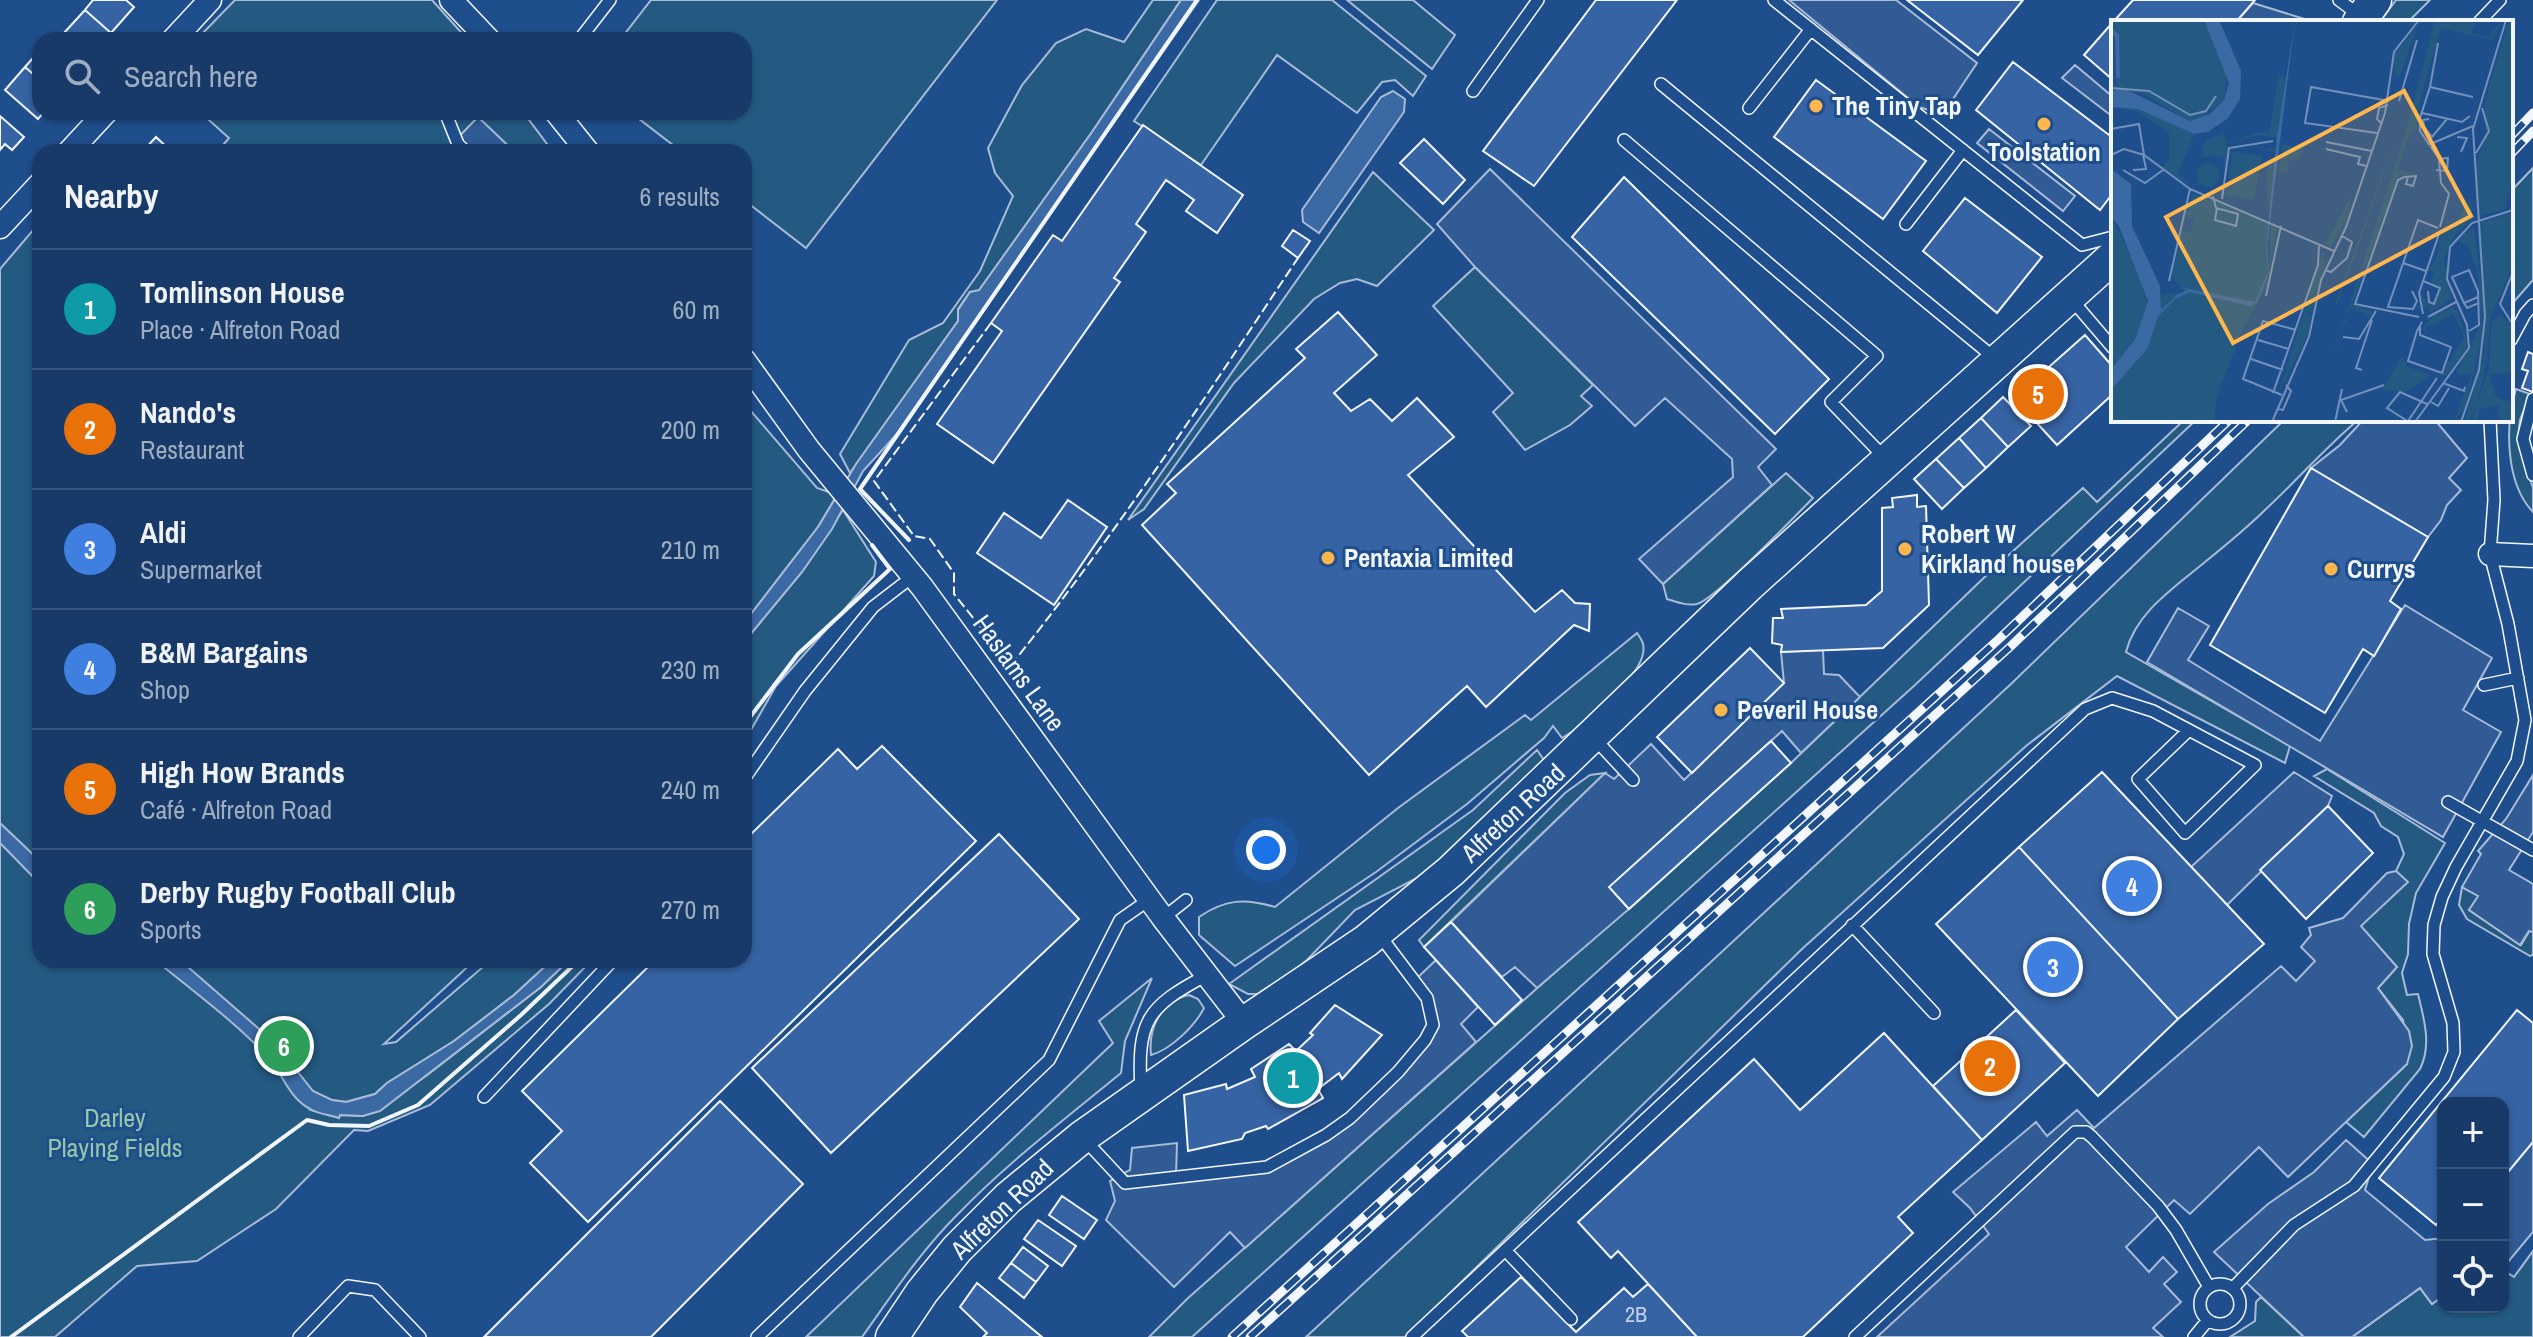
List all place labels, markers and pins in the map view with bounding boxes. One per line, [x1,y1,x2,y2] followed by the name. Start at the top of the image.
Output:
[1832,88,1962,123] place label: The Tiny Tap
[1807,97,1825,115] marker: The Tiny Tap
[2035,115,2053,133] marker: Toolstation
[1987,134,2101,169] place label: Toolstation
[2012,364,2064,424] pin: 5
[1921,516,2075,581] place label: Robert W Kirkland house
[1344,540,1513,575] place label: Pentaxia Limited
[1896,540,1914,558] marker: Robert W Kirkland house
[1319,549,1337,567] marker: Pentaxia Limited
[2347,551,2416,586] place label: Currys
[2322,560,2340,578] marker: Currys
[1737,692,1878,727] place label: Peveril House
[1712,701,1730,719] marker: Peveril House
[2106,856,2158,916] pin: 4
[2027,937,2079,997] pin: 3
[258,1016,310,1076] pin: 6
[1964,1036,2016,1096] pin: 2
[1267,1048,1319,1108] pin: 1

